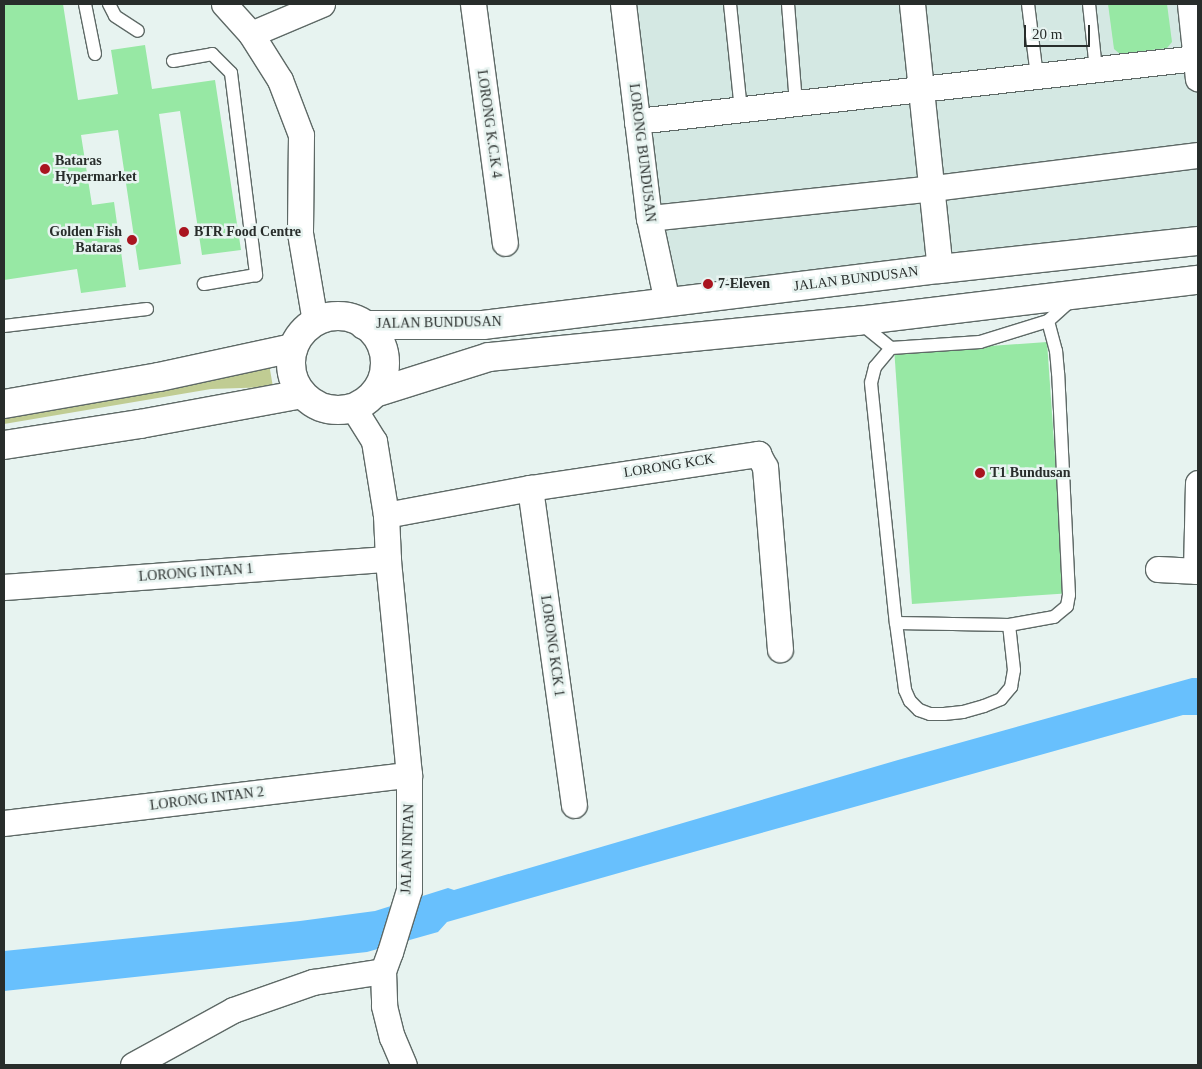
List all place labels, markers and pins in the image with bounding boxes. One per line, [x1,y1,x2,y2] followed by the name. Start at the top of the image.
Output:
[55,153,137,186] place label: Bataras Hypermarket
[39,163,51,175] marker: Bataras Hypermarket
[49,224,122,256] place label: Golden Fish Bataras
[194,224,301,240] place label: BTR Food Centre
[178,226,190,238] marker: BTR Food Centre
[126,234,138,246] marker: Golden Fish Bataras
[718,276,770,292] place label: 7-Eleven
[702,278,714,290] marker: 7-Eleven
[990,465,1071,481] place label: T1 Bundusan
[974,467,986,479] marker: T1 Bundusan

